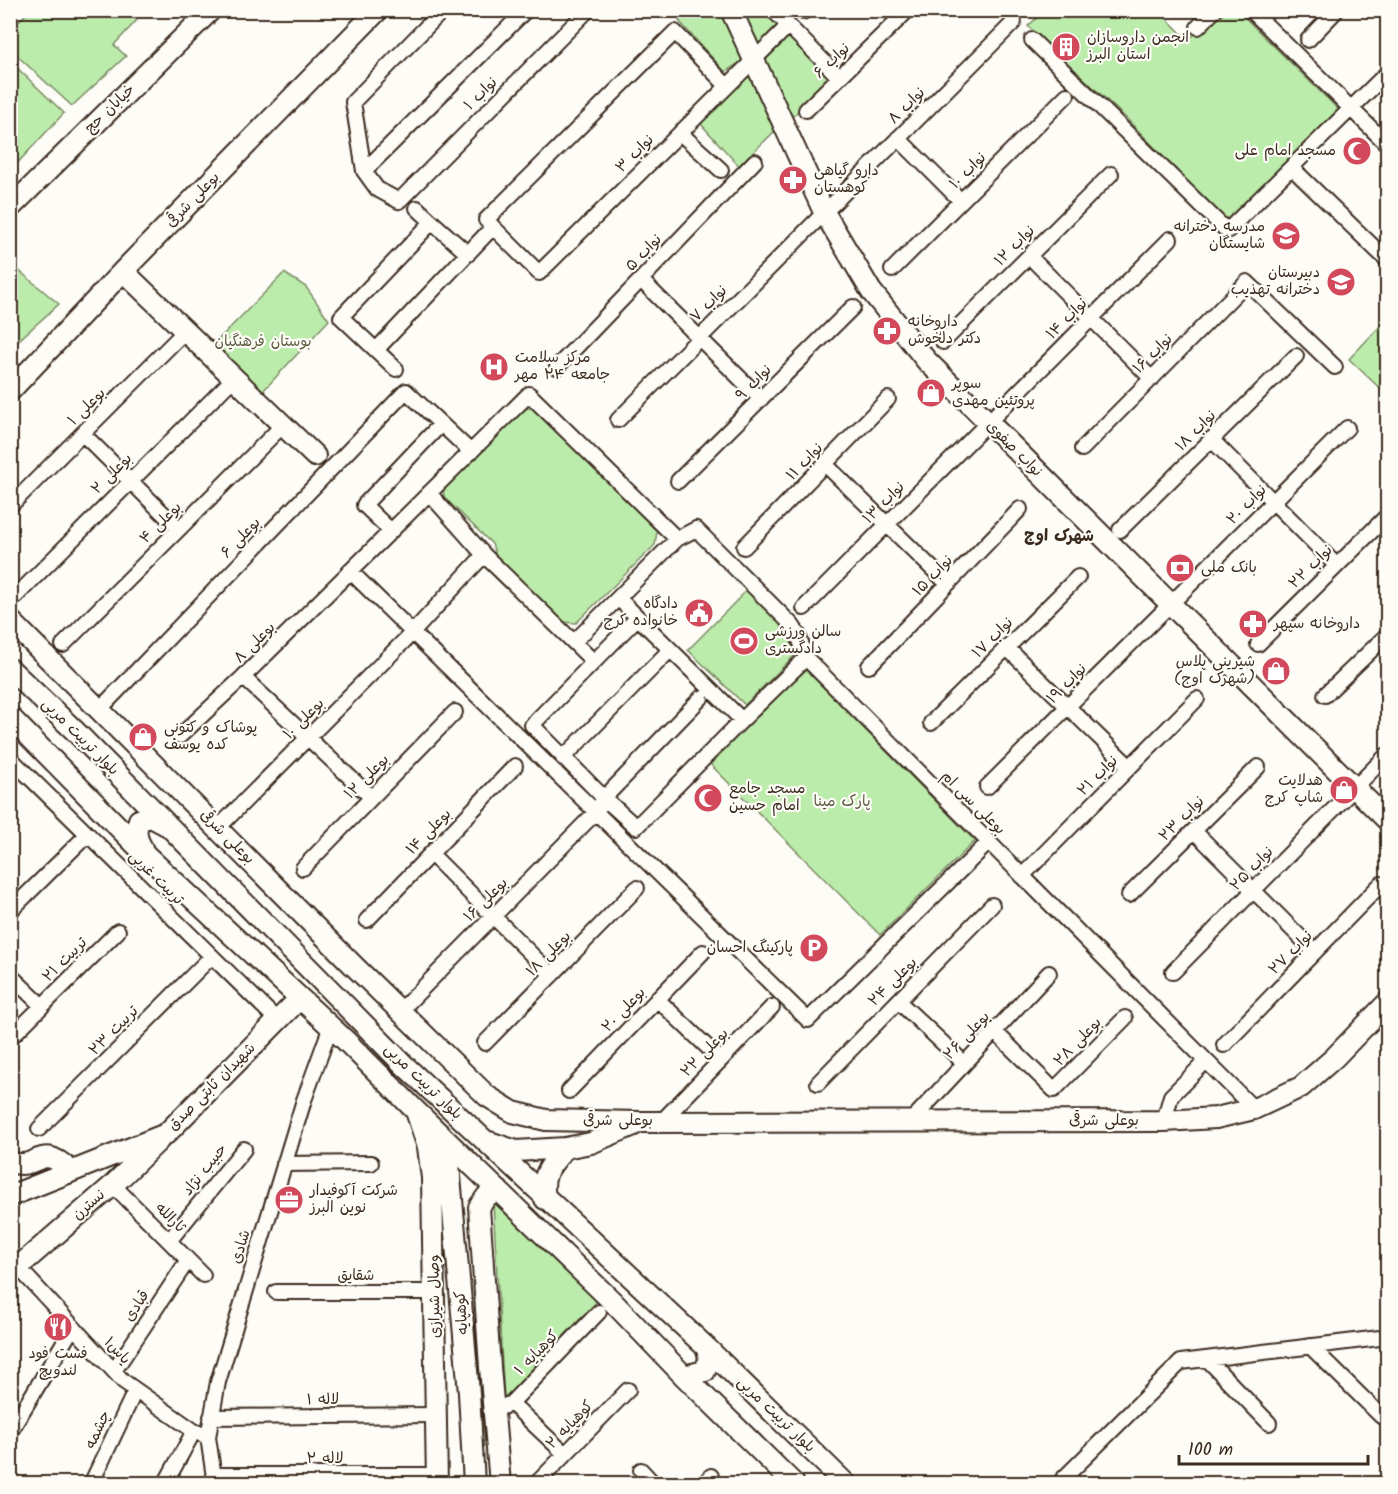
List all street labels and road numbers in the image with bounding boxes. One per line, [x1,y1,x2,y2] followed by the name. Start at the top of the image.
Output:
[808,37,856,85] street label: نواب ۶
[459,72,503,116] street label: نواب ۱
[79,79,141,139] street label: خیابان حج
[883,82,931,130] street label: نواب ۸
[610,129,660,179] street label: نواب ۳
[944,147,992,195] street label: نواب ۱۰
[160,167,226,233] street label: بوعلی شرقی
[989,220,1041,272] street label: نواب ۱۲
[620,229,668,277] street label: نواب ۵
[685,280,733,328] street label: نواب ۷
[1041,293,1093,345] street label: نواب ۱۴
[1127,328,1179,380] street label: نواب ۱۶
[730,359,778,407] street label: نواب ۹
[62,382,112,432] street label: بوعلی ۱
[1170,405,1222,457] street label: نواب ۱۸
[980,415,1048,483] street label: نواب صفوی
[781,437,829,487] street label: نواب ۱۱
[86,448,138,500] street label: بوعلی ۲
[857,476,911,530] street label: نواب ۱۳
[1221,479,1273,531] street label: نواب ۲۰
[134,496,188,550] street label: بوعلی ۴
[215,512,267,564] street label: بوعلی ۶
[1283,539,1339,595] street label: نواب ۲۲
[907,550,959,602] street label: نواب ۱۵
[967,612,1019,664] street label: نواب ۱۷
[229,617,281,669] street label: بوعلی ۸
[1041,658,1093,710] street label: نواب ۱۹
[36,693,124,781] street label: بلوار تربیت مربی
[278,693,330,745] street label: بوعلی ۱۰
[339,749,395,805] street label: بوعلی ۱۲
[1072,750,1124,802] street label: نواب ۲۱
[935,765,1011,841] street label: بوعلی سی ام
[1154,791,1210,847] street label: نواب ۲۳
[401,803,457,861] street label: بوعلی ۱۴
[194,804,260,870] street label: بوعلی شرقی
[1224,841,1280,897] street label: نواب ۲۵
[123,845,190,912] street label: تربیت غربی
[458,872,514,928] street label: بوعلی ۱۶
[521,925,577,983] street label: بوعلی ۱۸
[1263,925,1319,981] street label: نواب ۲۷
[37,931,94,988] street label: تربیت ۲۱
[863,952,923,1012] street label: بوعلی ۲۴
[596,982,652,1038] street label: بوعلی ۲۰
[83,1000,145,1062] street label: تربیت ۲۳
[938,1006,996,1066] street label: بوعلی ۲۶
[1048,1012,1108,1072] street label: بوعلی ۲۸
[675,1023,735,1083] street label: بوعلی ۲۲
[162,1037,262,1137] street label: شهیدان ثابتی صدق
[378,1038,468,1126] street label: بلوار تربیت مربی
[583,1109,653,1133] street label: بوعلی شرقی
[1069,1109,1139,1133] street label: بوعلی شرقی
[176,1139,234,1201] street label: حبیب نژاد
[67,1184,111,1226] street label: نسترن
[149,1197,191,1239] street label: ثارالله
[225,1227,257,1267] street label: شادی
[422,1254,448,1338] street label: وصال شیرازی
[338,1264,374,1288] street label: شقایق
[118,1285,156,1327] street label: قبادی
[448,1290,476,1336] street label: کوهپایه
[509,1325,565,1381] street label: کوهپایه ۱
[98,1332,136,1370] street label: یاس۱
[731,1371,821,1459] street label: بلوار تربیت مربی
[307,1388,339,1412] street label: لاله ۱
[540,1395,600,1455] street label: کوهپایه ۲
[79,1407,117,1453] street label: چشمه
[306,1447,344,1471] street label: لاله ۲

